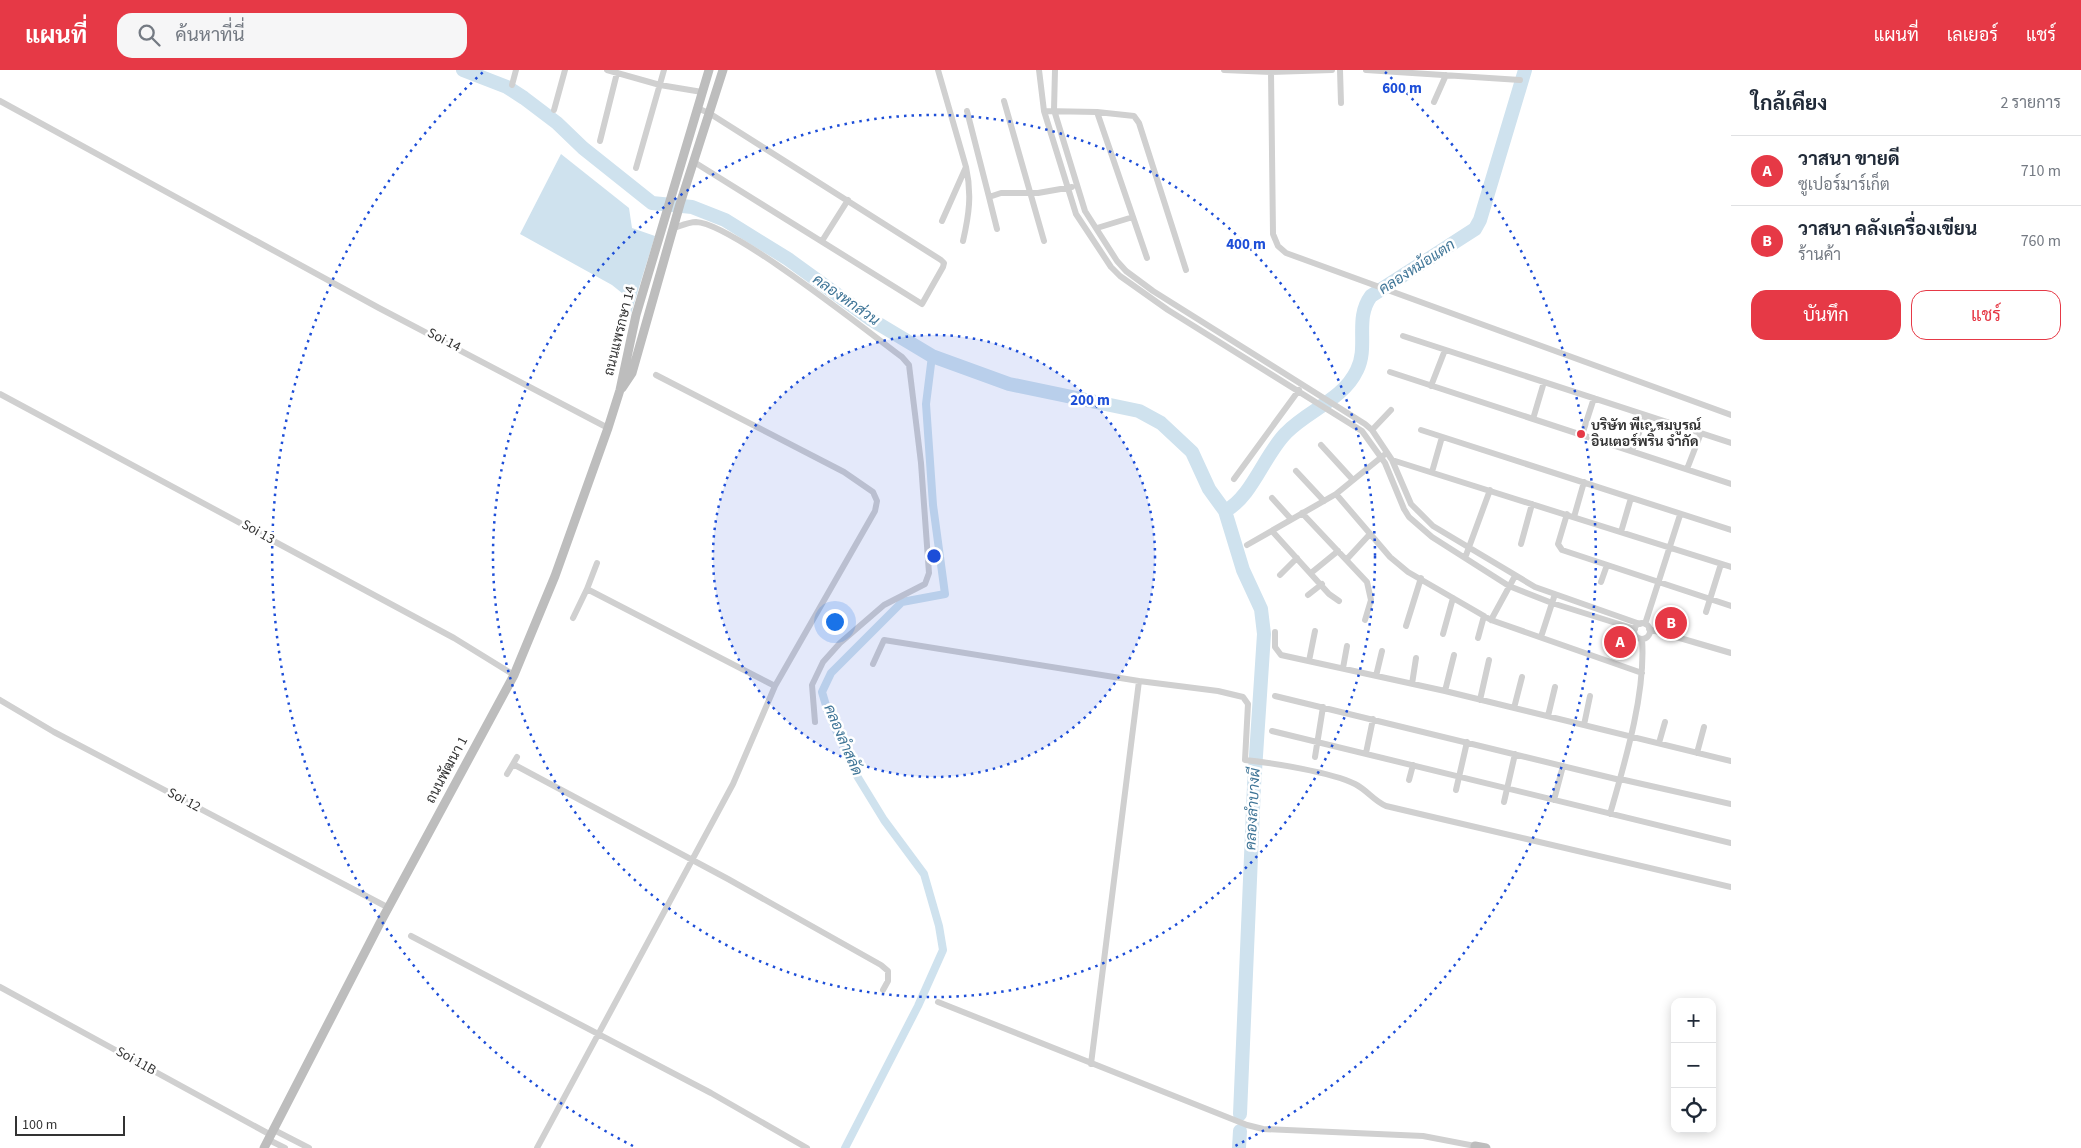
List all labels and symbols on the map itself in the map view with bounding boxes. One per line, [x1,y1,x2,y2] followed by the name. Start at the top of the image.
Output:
[1382,78,1422,99] text: 600 m
[1226,234,1266,255] text: 400 m
[1375,234,1459,300] water label: คลองหม้อแตก
[808,269,884,331] water label: คลองหกส่วน
[599,284,641,378] street label: ถนนแพรกษา 14
[424,323,464,357] street label: Soi 14
[1070,390,1110,411] text: 200 m
[1591,416,1702,452] place label: บริษัท พีเอ สมบูรณ์ อินเตอร์พริ้น จำกัด
[1575,428,1587,440] marker: บริษัท พีเอ สมบูรณ์ อินเตอร์พริ้น จำกัด
[238,515,278,549] street label: Soi 13
[925,547,943,565] centre of rings
[1655,604,1687,642] pin: B
[822,609,848,635] your location
[1604,623,1636,661] pin: A
[819,701,867,779] water label: คลองลำสลัด
[421,733,473,807] street label: ถนนพัฒนา 1
[1240,766,1266,851] water label: คลองลำบางผี
[164,783,204,817] street label: Soi 12
[112,1042,160,1080] street label: Soi 11B
[15,1113,125,1136] scale bar

